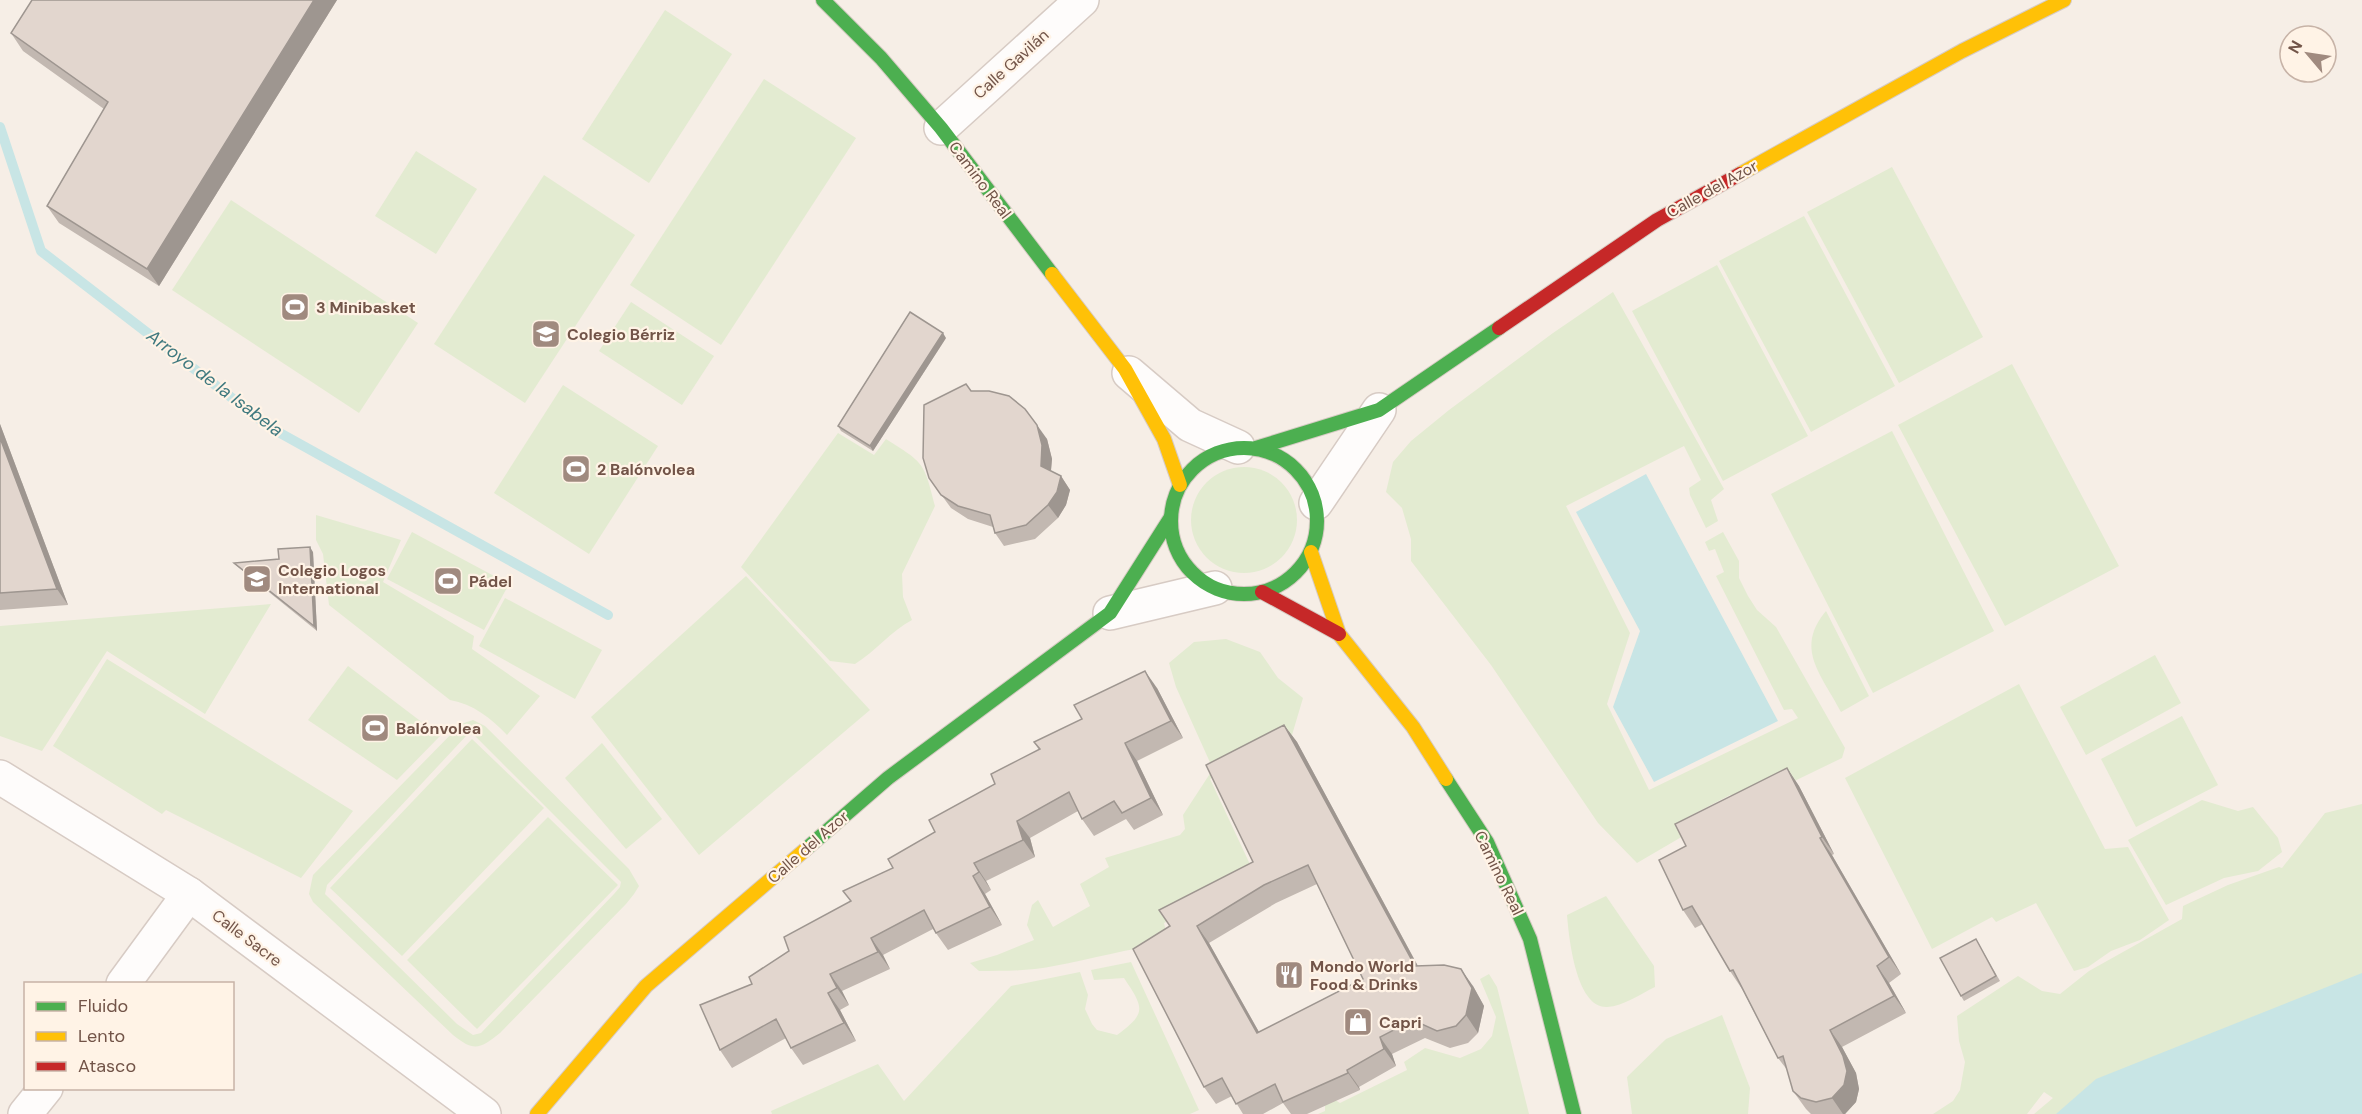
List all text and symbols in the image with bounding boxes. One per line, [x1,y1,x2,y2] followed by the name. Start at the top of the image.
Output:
[969,24,1053,104] street label: Calle Gavilán
[2278,24,2338,84] north arrow
[2283,37,2307,57] text: N
[944,137,1016,223] street label: Camino Real
[1663,155,1761,223] street label: Calle del Azor
[279,291,311,323] sports icon: 3 Minibasket
[316,297,416,318] place label: 3 Minibasket
[530,318,562,350] school or university icon: Colegio Bérriz
[141,323,288,442] water label: Arroyo de la Isabela
[567,324,675,345] place label: Colegio Bérriz
[560,453,592,485] sports icon: 2 Balónvolea
[597,459,695,480] place label: 2 Balónvolea
[278,560,386,599] place label: Colegio Logos International
[241,563,273,595] school or university icon: Colegio Logos International
[432,565,464,597] sports icon: Pádel
[469,571,512,592] place label: Pádel
[359,712,391,744] sports icon: Balónvolea
[396,718,481,739] place label: Balónvolea
[763,806,853,888] street label: Calle del Azor
[1469,827,1529,919] street label: Camino Real
[208,905,286,971] street label: Calle Sacre
[1310,956,1418,995] place label: Mondo World Food & Drinks
[1273,959,1305,991] restaurant icon: Mondo World Food & Drinks
[24,982,234,1090] legend
[78,994,128,1018] text: Fluido
[1342,1006,1374,1038] shop icon: Capri
[1379,1012,1422,1033] place label: Capri
[78,1024,125,1048] text: Lento
[78,1054,136,1078] text: Atasco

